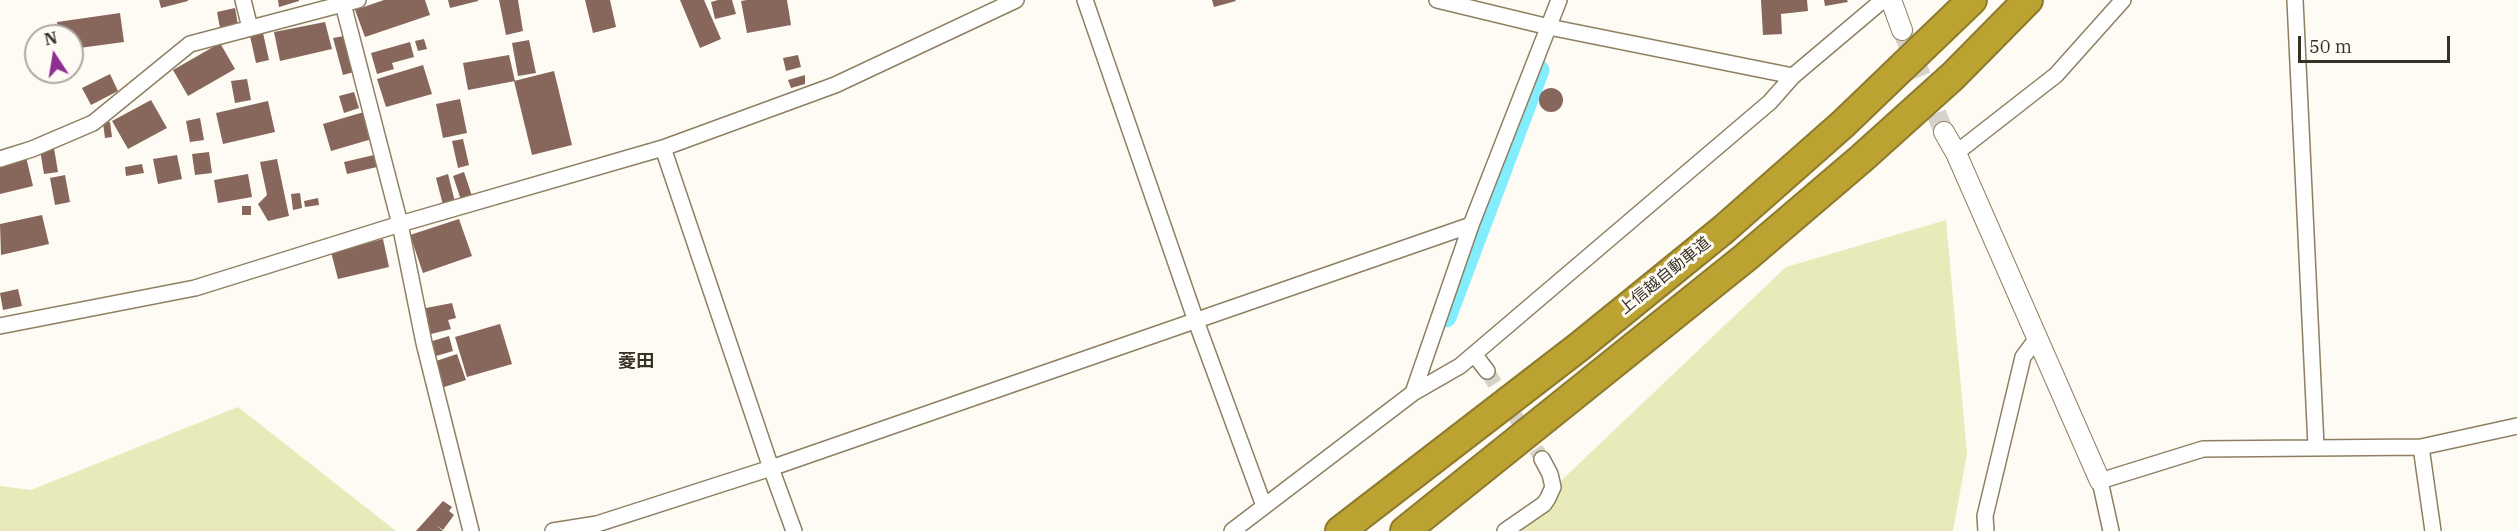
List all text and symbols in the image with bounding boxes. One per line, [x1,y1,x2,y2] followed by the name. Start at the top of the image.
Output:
[24,24,84,84] north arrow
[2301,24,2452,62] scale bar
[42,27,59,49] text: N
[2309,35,2352,58] text: 50 m
[1615,233,1715,319] street label: 上信越自動車道
[618,351,654,373] district label: 菱田

